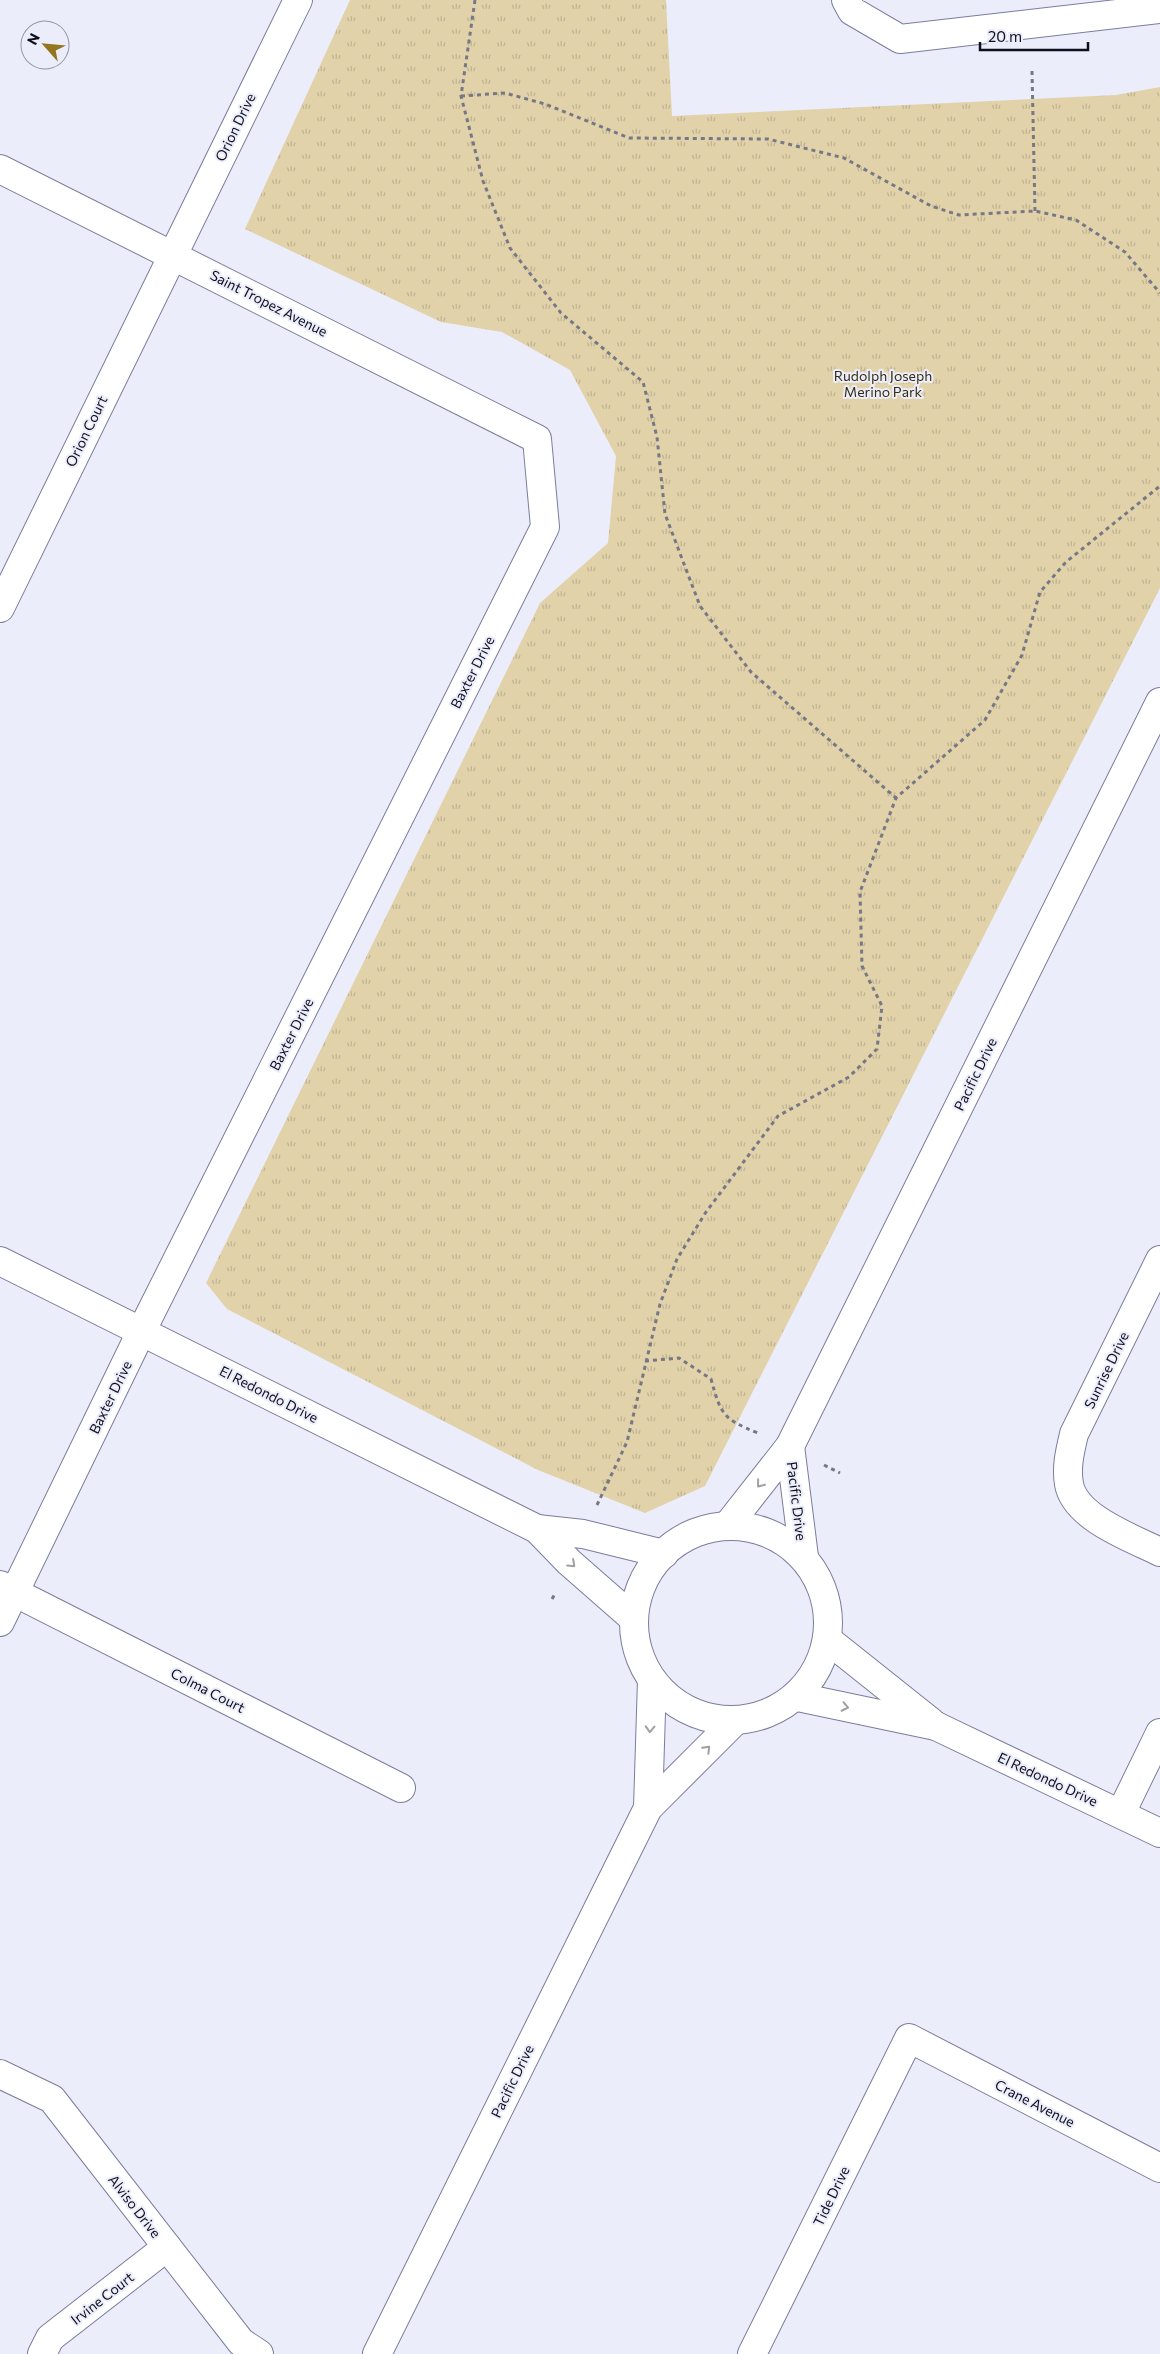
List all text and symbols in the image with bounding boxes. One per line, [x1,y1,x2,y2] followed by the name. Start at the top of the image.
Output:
[20,20,70,70] north arrow
[980,20,1088,52] scale bar
[988,27,1022,45] text: 20 m
[23,30,43,47] text: N
[211,90,259,164] street label: Orion Drive
[208,266,330,340] street label: Saint Tropez Avenue
[834,367,932,400] park label: Rudolph Joseph Merino Park
[62,393,111,469] street label: Orion Court
[447,633,497,711] street label: Baxter Drive
[266,995,316,1073] street label: Baxter Drive
[950,1035,1000,1113] street label: Pacific Drive
[1080,1329,1132,1411] street label: Sunrise Drive
[85,1358,135,1436] street label: Baxter Drive
[217,1362,321,1426] street label: El Redondo Drive
[784,1461,810,1541] street label: Pacific Drive
[756,1479,765,1488] one-way arrow
[566,1558,575,1567] one-way arrow
[168,1664,248,1716] street label: Colma Court
[841,1701,850,1711] one-way arrow
[645,1725,655,1733] one-way arrow
[701,1745,710,1754] one-way arrow
[995,1748,1101,1810] street label: El Redondo Drive
[487,2042,537,2120] street label: Pacific Drive
[992,2076,1078,2130] street label: Crane Avenue
[809,2163,853,2229] street label: Tide Drive
[105,2171,165,2241] street label: Alviso Drive
[67,2268,137,2328] street label: Irvine Court

